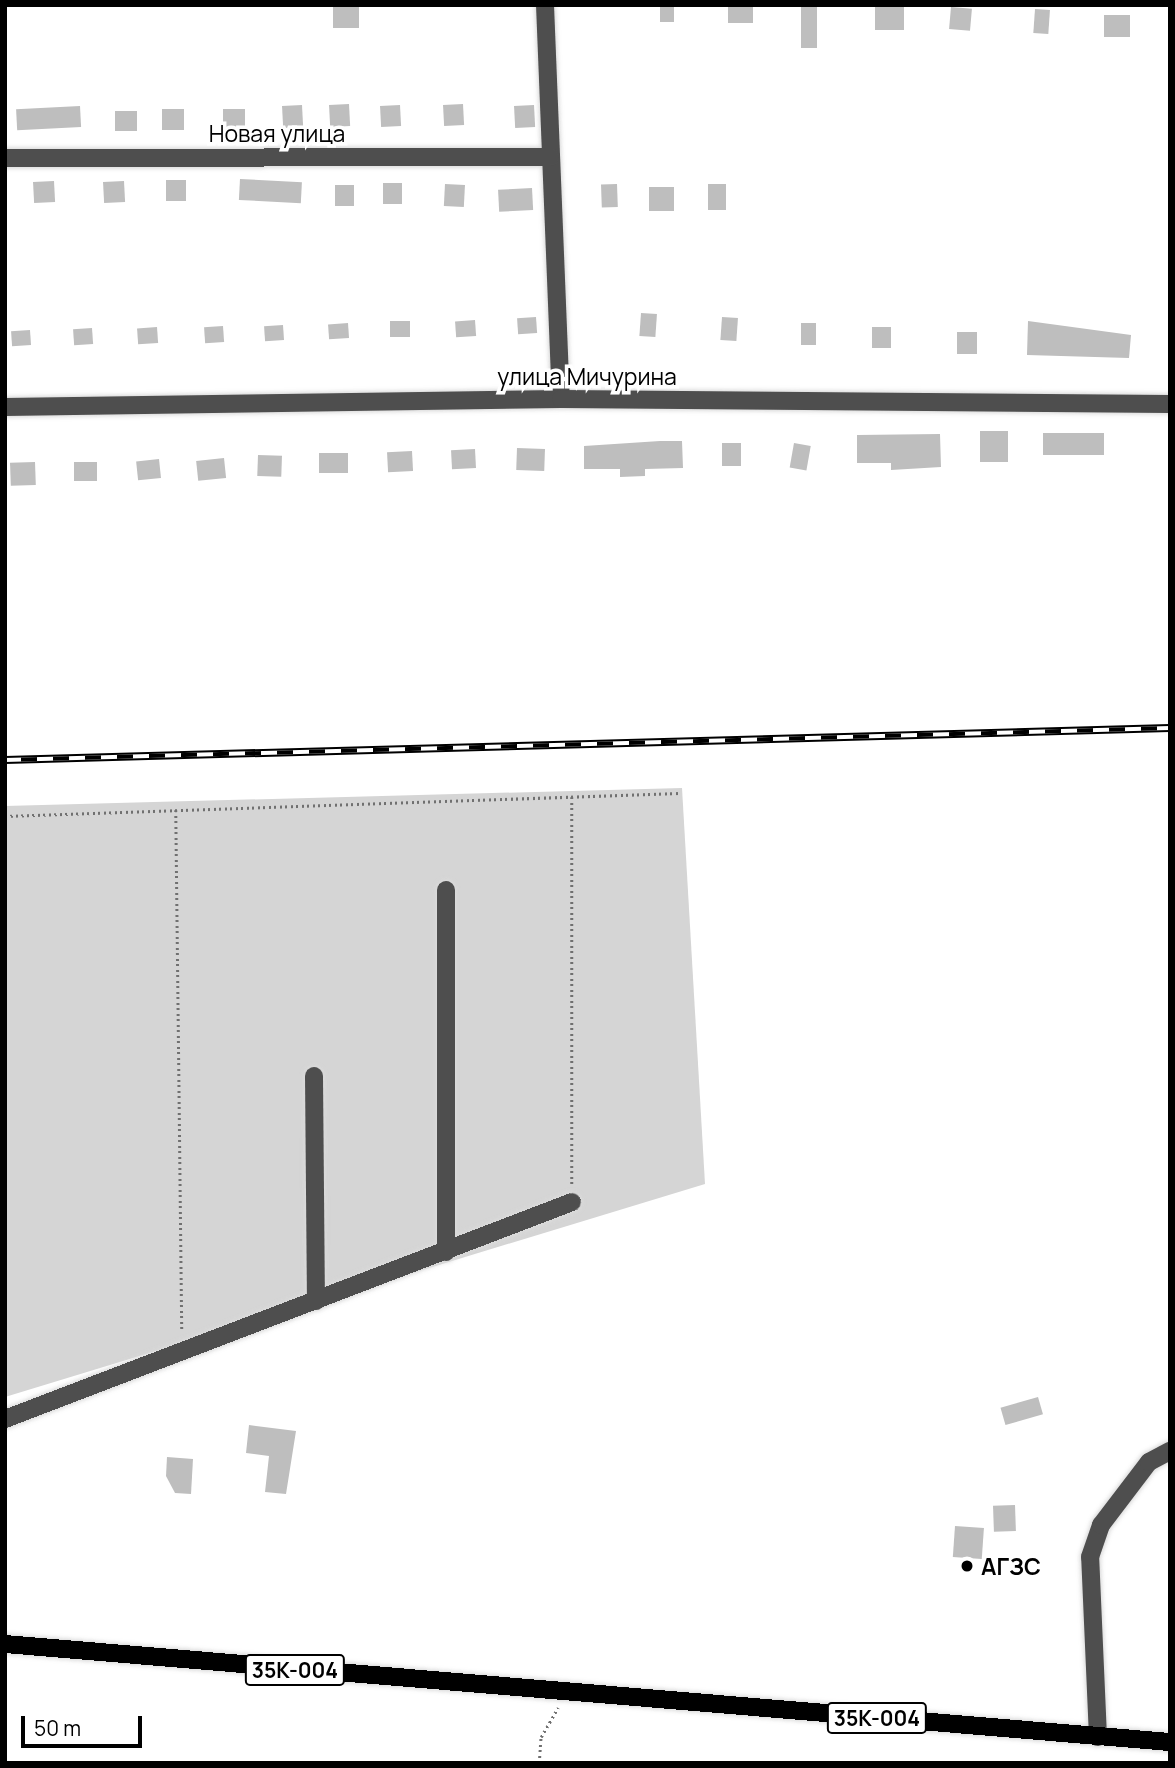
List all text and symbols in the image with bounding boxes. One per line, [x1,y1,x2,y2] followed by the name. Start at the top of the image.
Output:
[209,119,345,147] street label: Новая улица
[497,362,677,390] street label: улица Мичурина
[981,1552,1041,1580] place label: АГЗС
[959,1558,975,1574] marker: АГЗС
[244,1652,346,1688] road number: 35К-004
[826,1700,928,1736] road number: 35К-004
[24,1702,145,1746] scale bar
[34,1714,81,1742] text: 50 m

